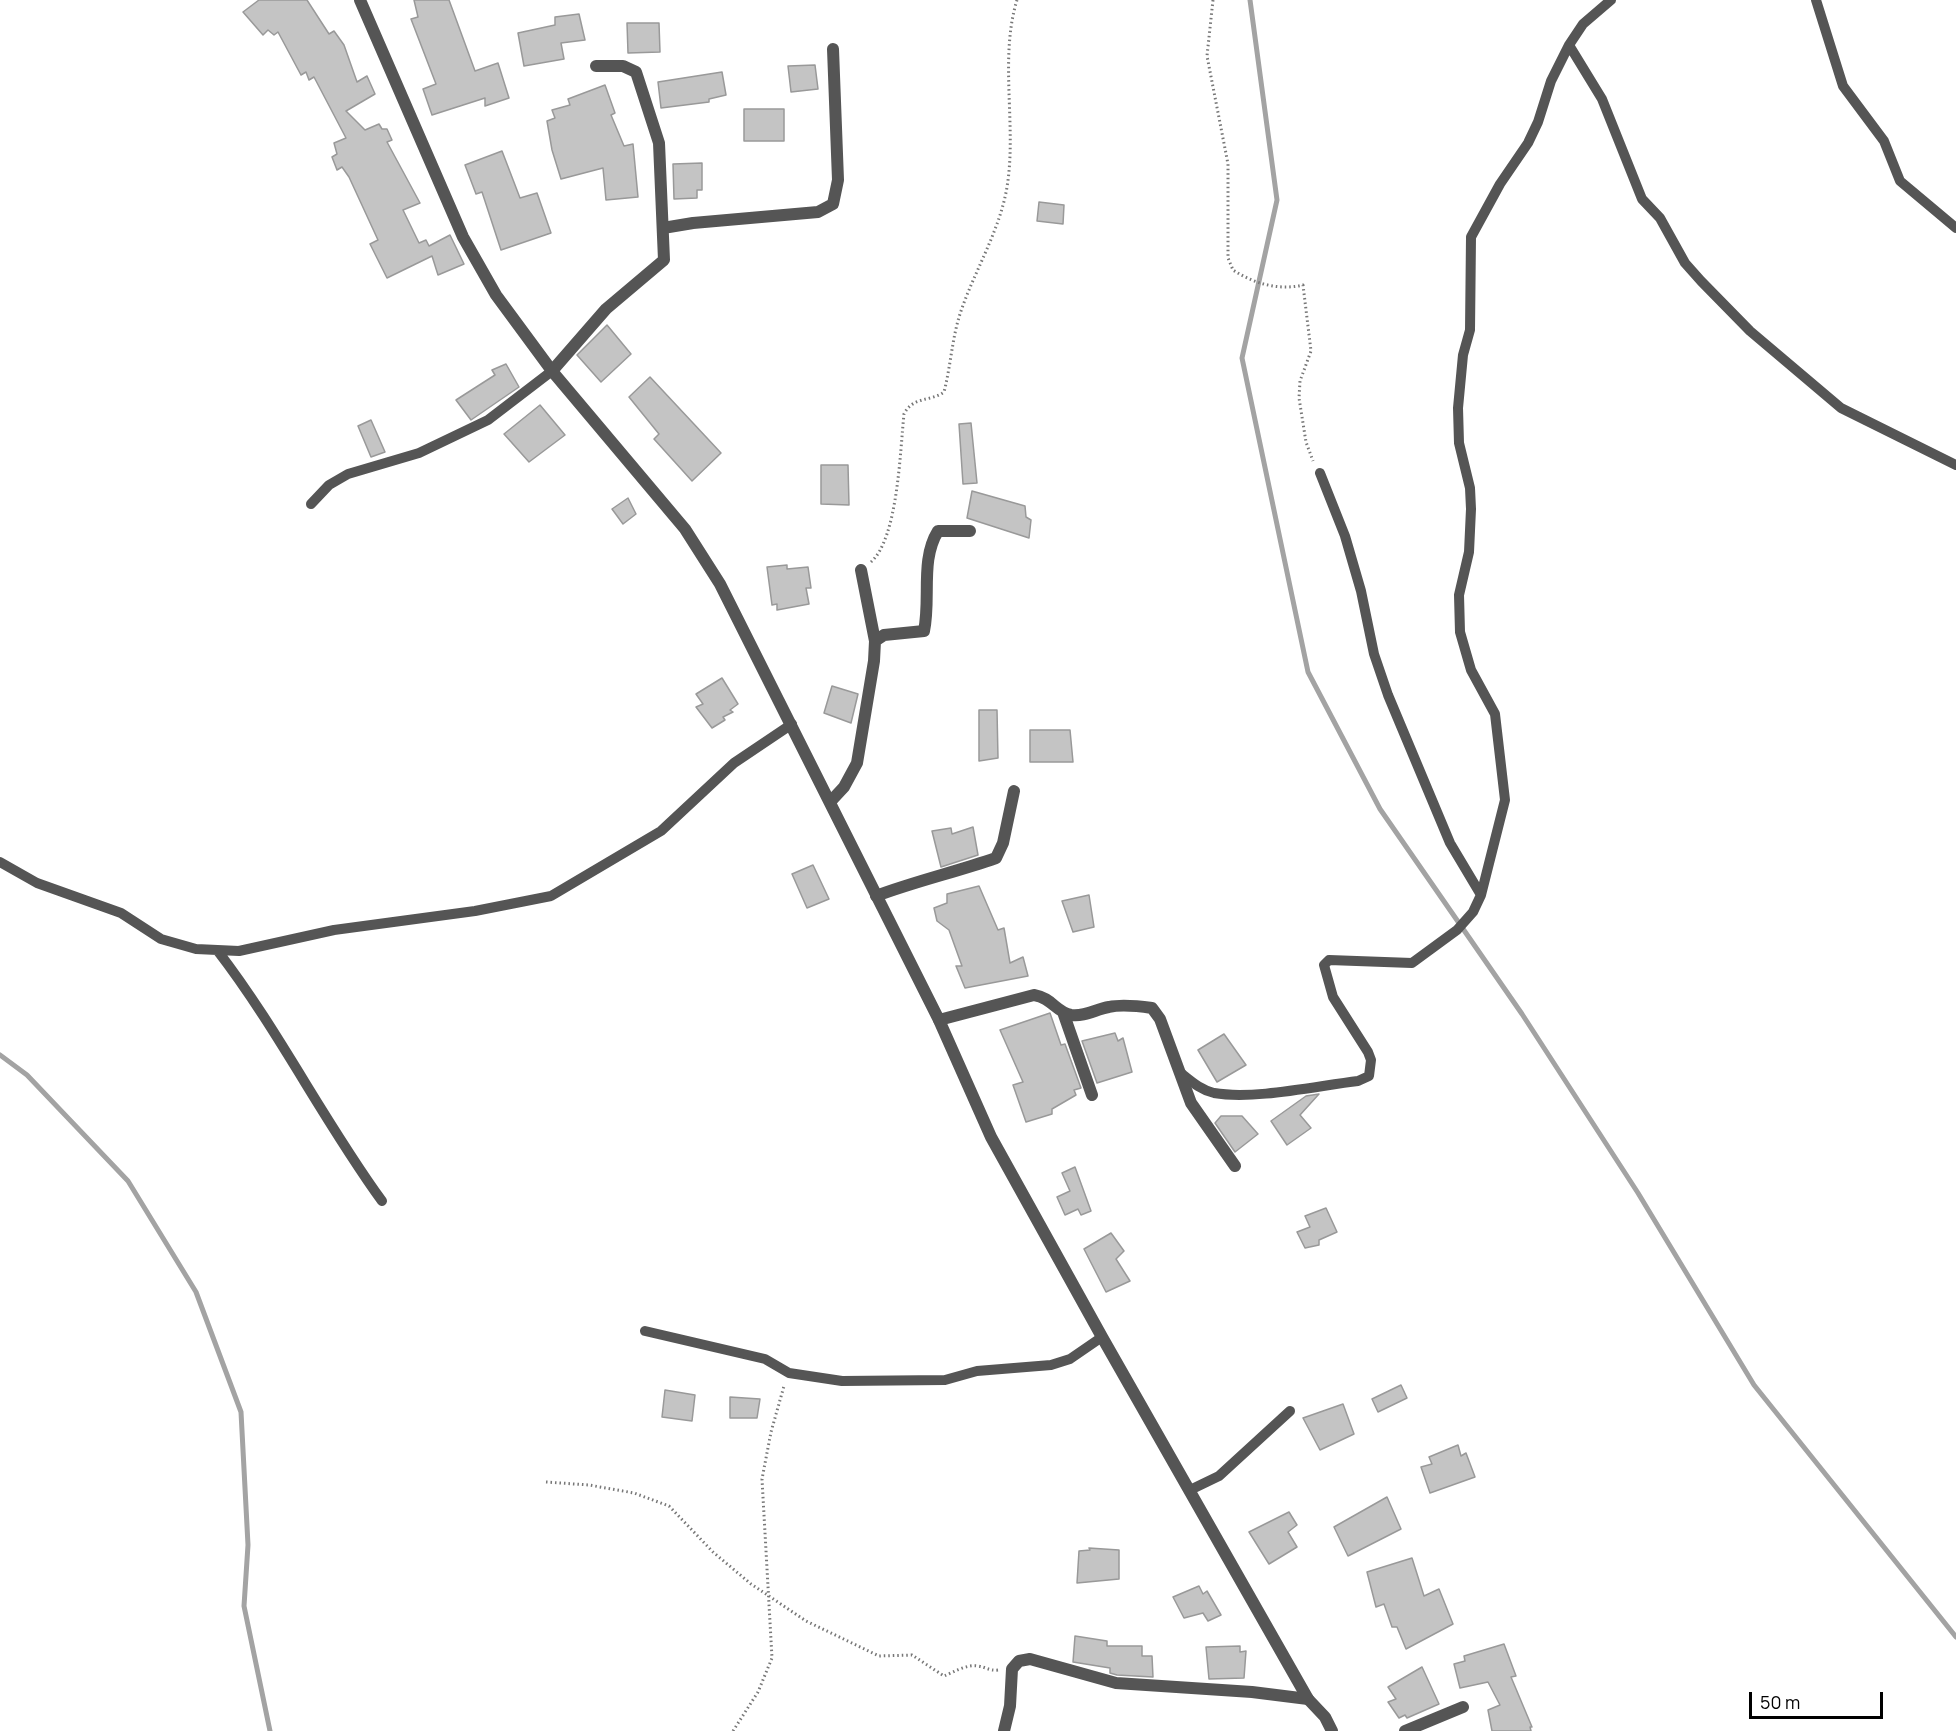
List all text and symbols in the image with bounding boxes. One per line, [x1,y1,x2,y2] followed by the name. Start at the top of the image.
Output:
[1752,1680,1886,1718] scale bar
[1760,1690,1800,1714] text: 50 m

